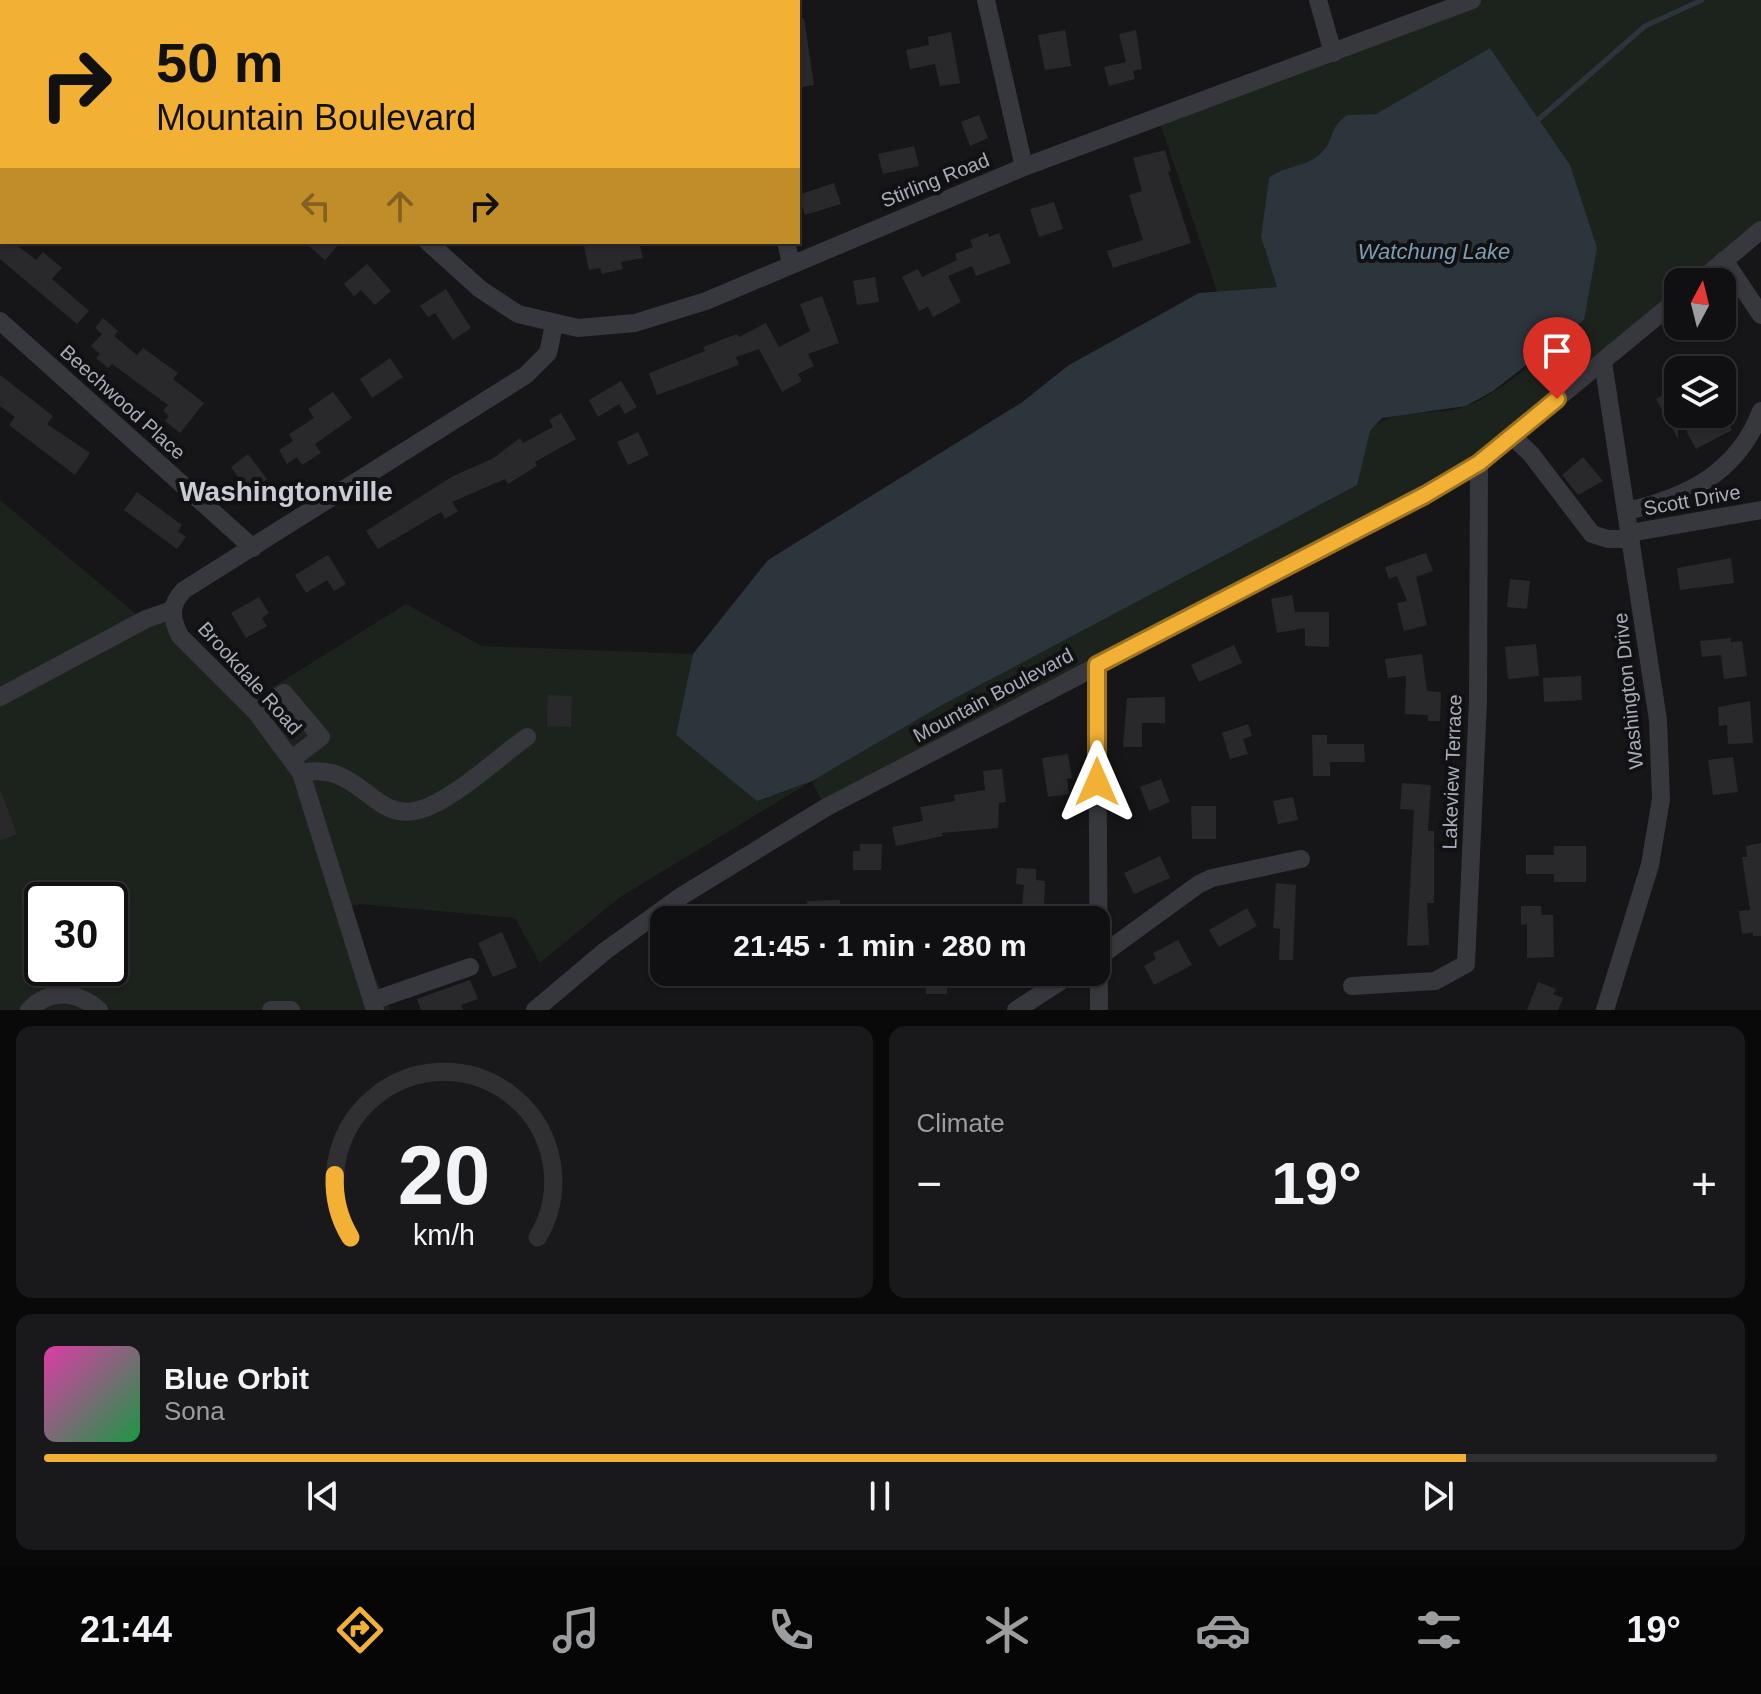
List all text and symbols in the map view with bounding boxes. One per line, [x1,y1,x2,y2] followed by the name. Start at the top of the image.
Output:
[156,31,284,94] text: 50 m
[24,32,128,136] icon: right
[156,97,476,138] text: Mountain Boulevard
[878,148,992,212] street label: Stirling Road
[294,184,338,228] icon: left
[378,184,422,228] icon: ahead
[462,184,506,228] icon: right
[1358,239,1510,264] water label: Watchung Lake
[1664,268,1736,340] north arrow
[1664,268,1736,428] map controls
[1523,317,1591,399] pin
[1535,329,1579,373] icon: arrive
[56,340,190,464] street label: Beechwood Place
[1664,356,1736,428] button: layers
[179,476,393,507] district label: Washingtonville
[1642,481,1742,519] street label: Scott Drive
[1609,612,1647,770] street label: Washington Drive
[194,617,306,739] street label: Brookdale Road
[909,644,1077,746] street label: Mountain Boulevard
[1438,694,1466,850] street label: Lakeview Terrace
[1055,740,1139,824] position arrow
[24,882,128,986] speed limit sign: 30
[733,929,1027,962] text: 21:45 · 1 min · 280 m
[917,1108,1005,1138] text: Climate
[398,1129,491,1222] text: 20
[1271,1150,1362,1217] text: 19°
[917,1159,942,1208] text: −
[1691,1159,1717,1208] text: +
[413,1219,475,1251] text: km/h
[164,1362,309,1395] text: Blue Orbit
[164,1396,225,1426] text: Sona
[301,1474,345,1518] icon: previous
[858,1474,902,1518] icon: pause
[1416,1474,1460,1518] icon: next
[332,1602,388,1658] icon: directions
[548,1602,604,1658] icon: music
[763,1602,819,1658] icon: phone
[979,1602,1035,1658] icon: climate
[1195,1602,1251,1658] icon: car
[1411,1602,1467,1658] icon: filters
[80,1609,172,1650] text: 21:44
[1627,1609,1681,1650] text: 19°

